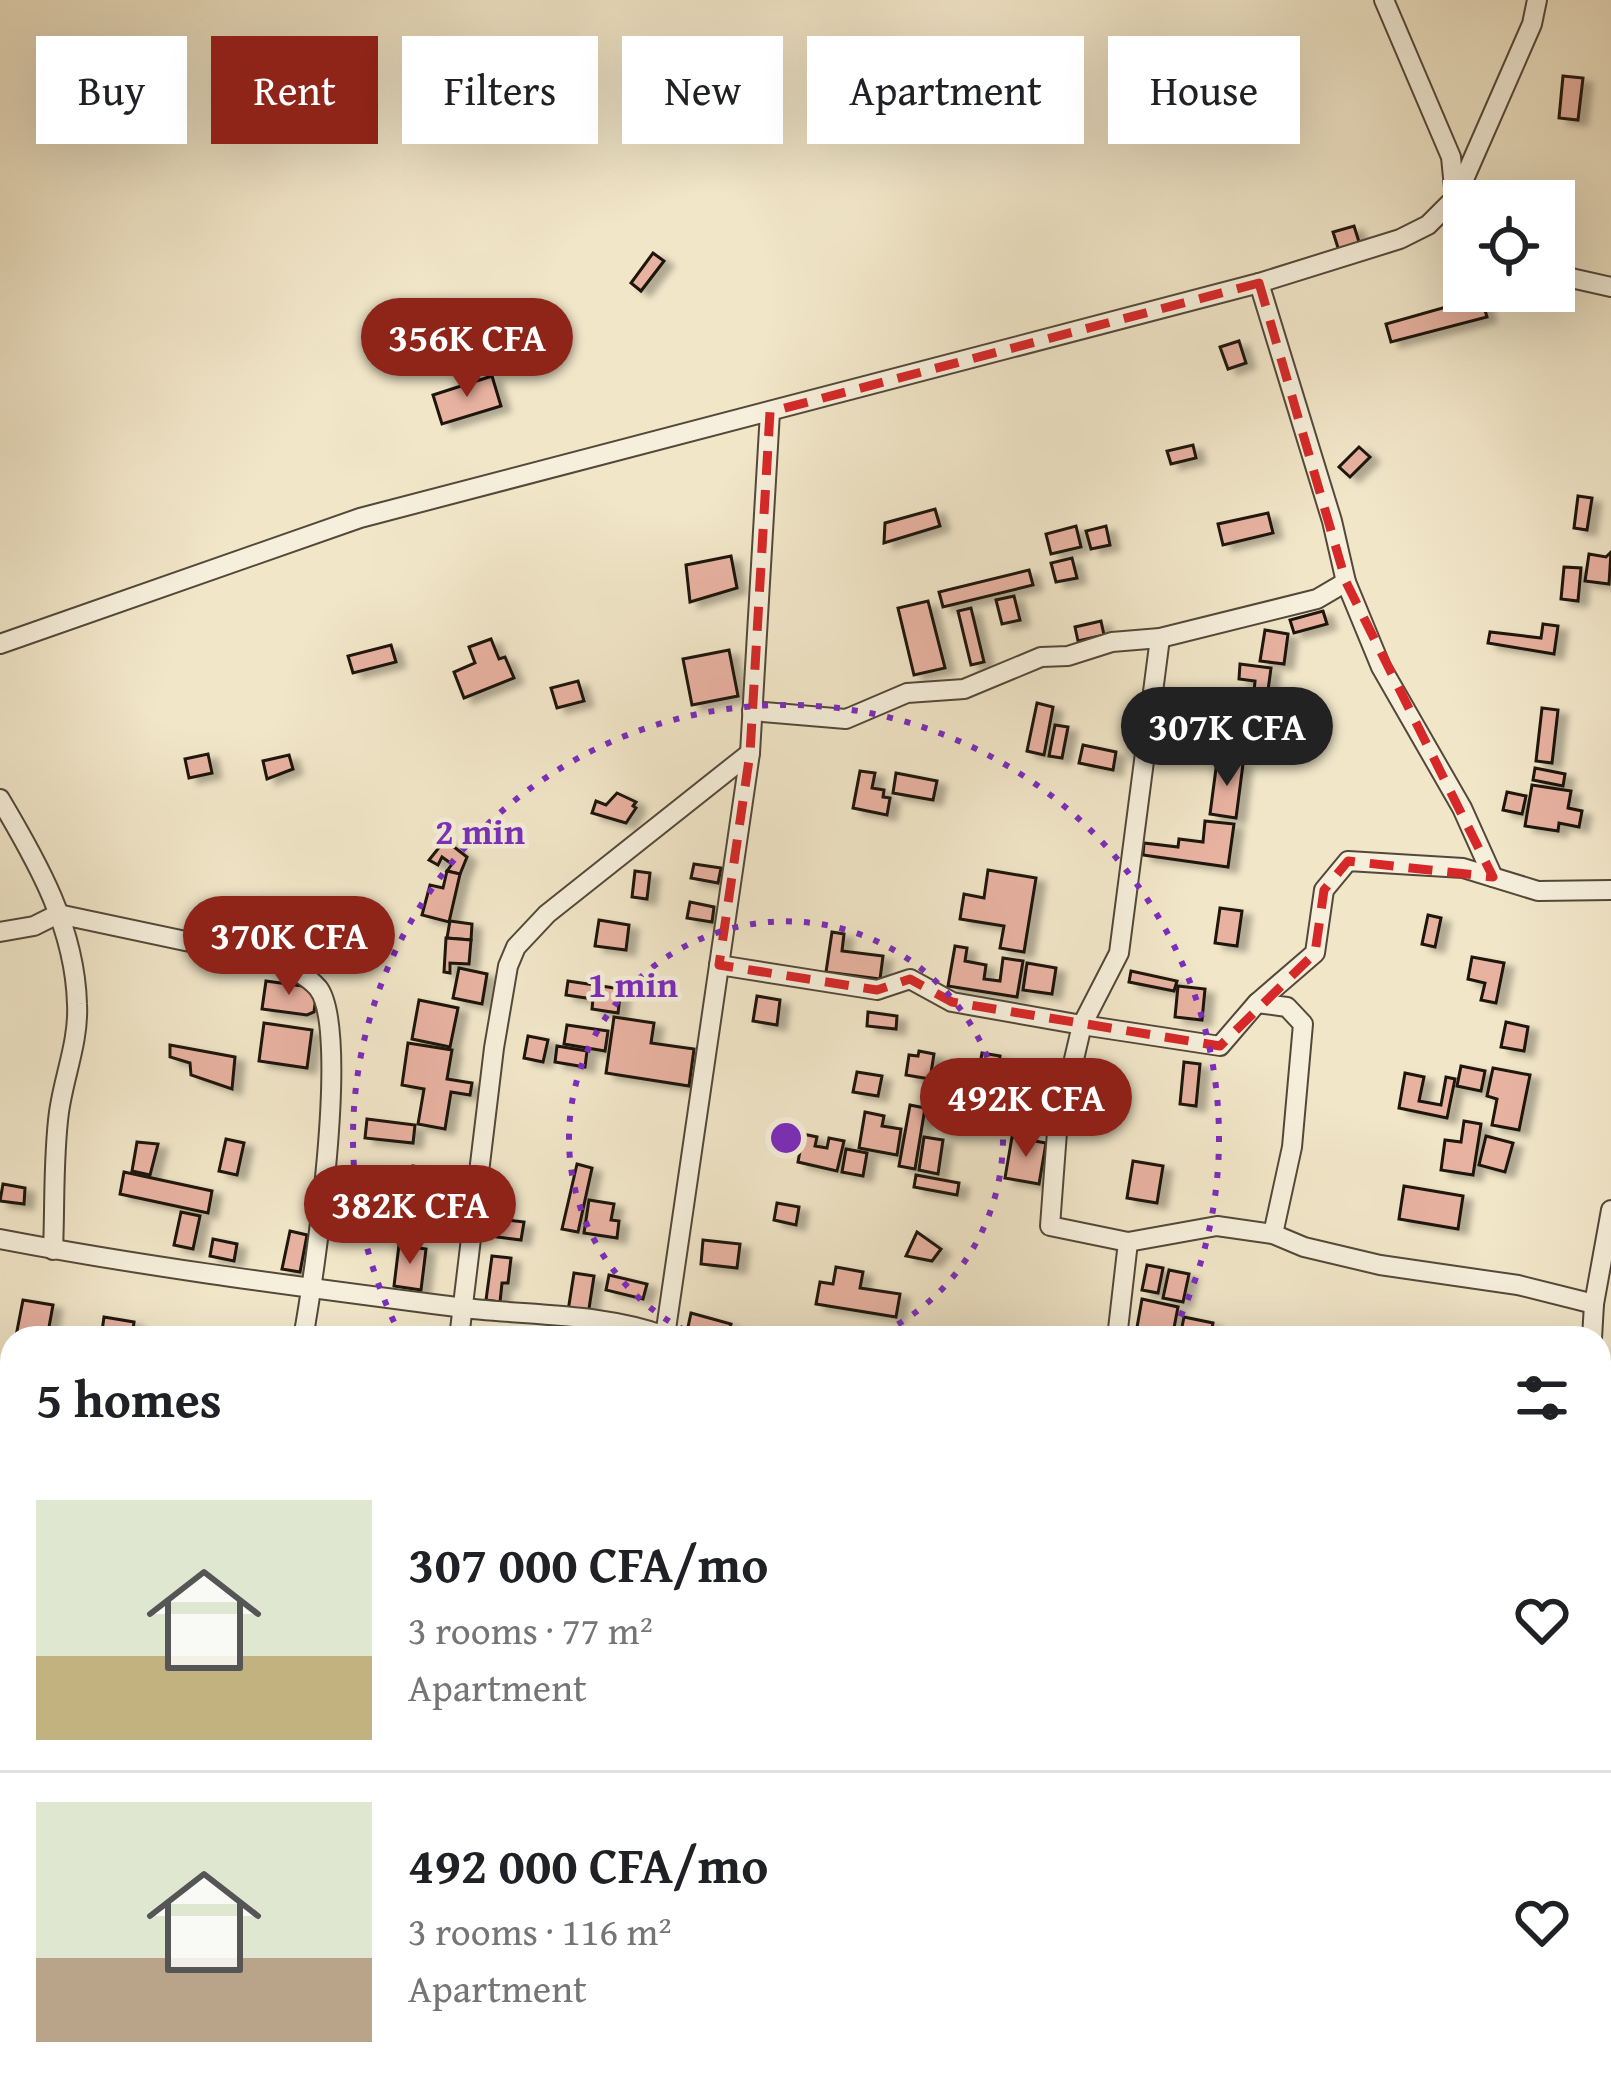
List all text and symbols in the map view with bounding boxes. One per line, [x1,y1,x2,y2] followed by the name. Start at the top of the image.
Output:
[36,36,187,144] chip: Buy
[211,36,378,144] chip: Rent
[402,36,598,144] chip: Filters
[622,36,783,144] chip: New
[807,36,1084,144] chip: Apartment
[1108,36,1300,144] chip: House
[1443,180,1575,312] map controls
[1443,180,1575,312] button: locate
[343,298,591,400] pin: 356K CFA
[388,308,546,365] text: 356K CFA
[1103,687,1351,789] pin: 307K CFA
[1148,697,1306,754] text: 307K CFA
[435,804,525,857] text: 2 min
[165,896,413,998] pin: 370K CFA
[210,906,368,963] text: 370K CFA
[588,957,678,1010] text: 1 min
[902,1058,1150,1160] pin: 492K CFA
[947,1068,1105,1125] text: 492K CFA
[765,1117,807,1159] centre of rings
[286,1165,534,1267] pin: 382K CFA
[331,1175,489,1232] text: 382K CFA
[36,1361,222,1436] text: 5 homes
[1509,1365,1575,1431] icon: filters
[408,1526,768,1601] text: 307 000 CFA/mo
[132,1548,276,1692] icon: home
[1509,1587,1575,1653] icon: heart
[408,1601,653,1658] text: 3 rooms · 77 m²
[408,1658,587,1715] text: Apartment
[408,1827,768,1902] text: 492 000 CFA/mo
[132,1850,276,1994] icon: home
[1509,1889,1575,1955] icon: heart
[408,1902,672,1959] text: 3 rooms · 116 m²
[408,1959,587,2016] text: Apartment

